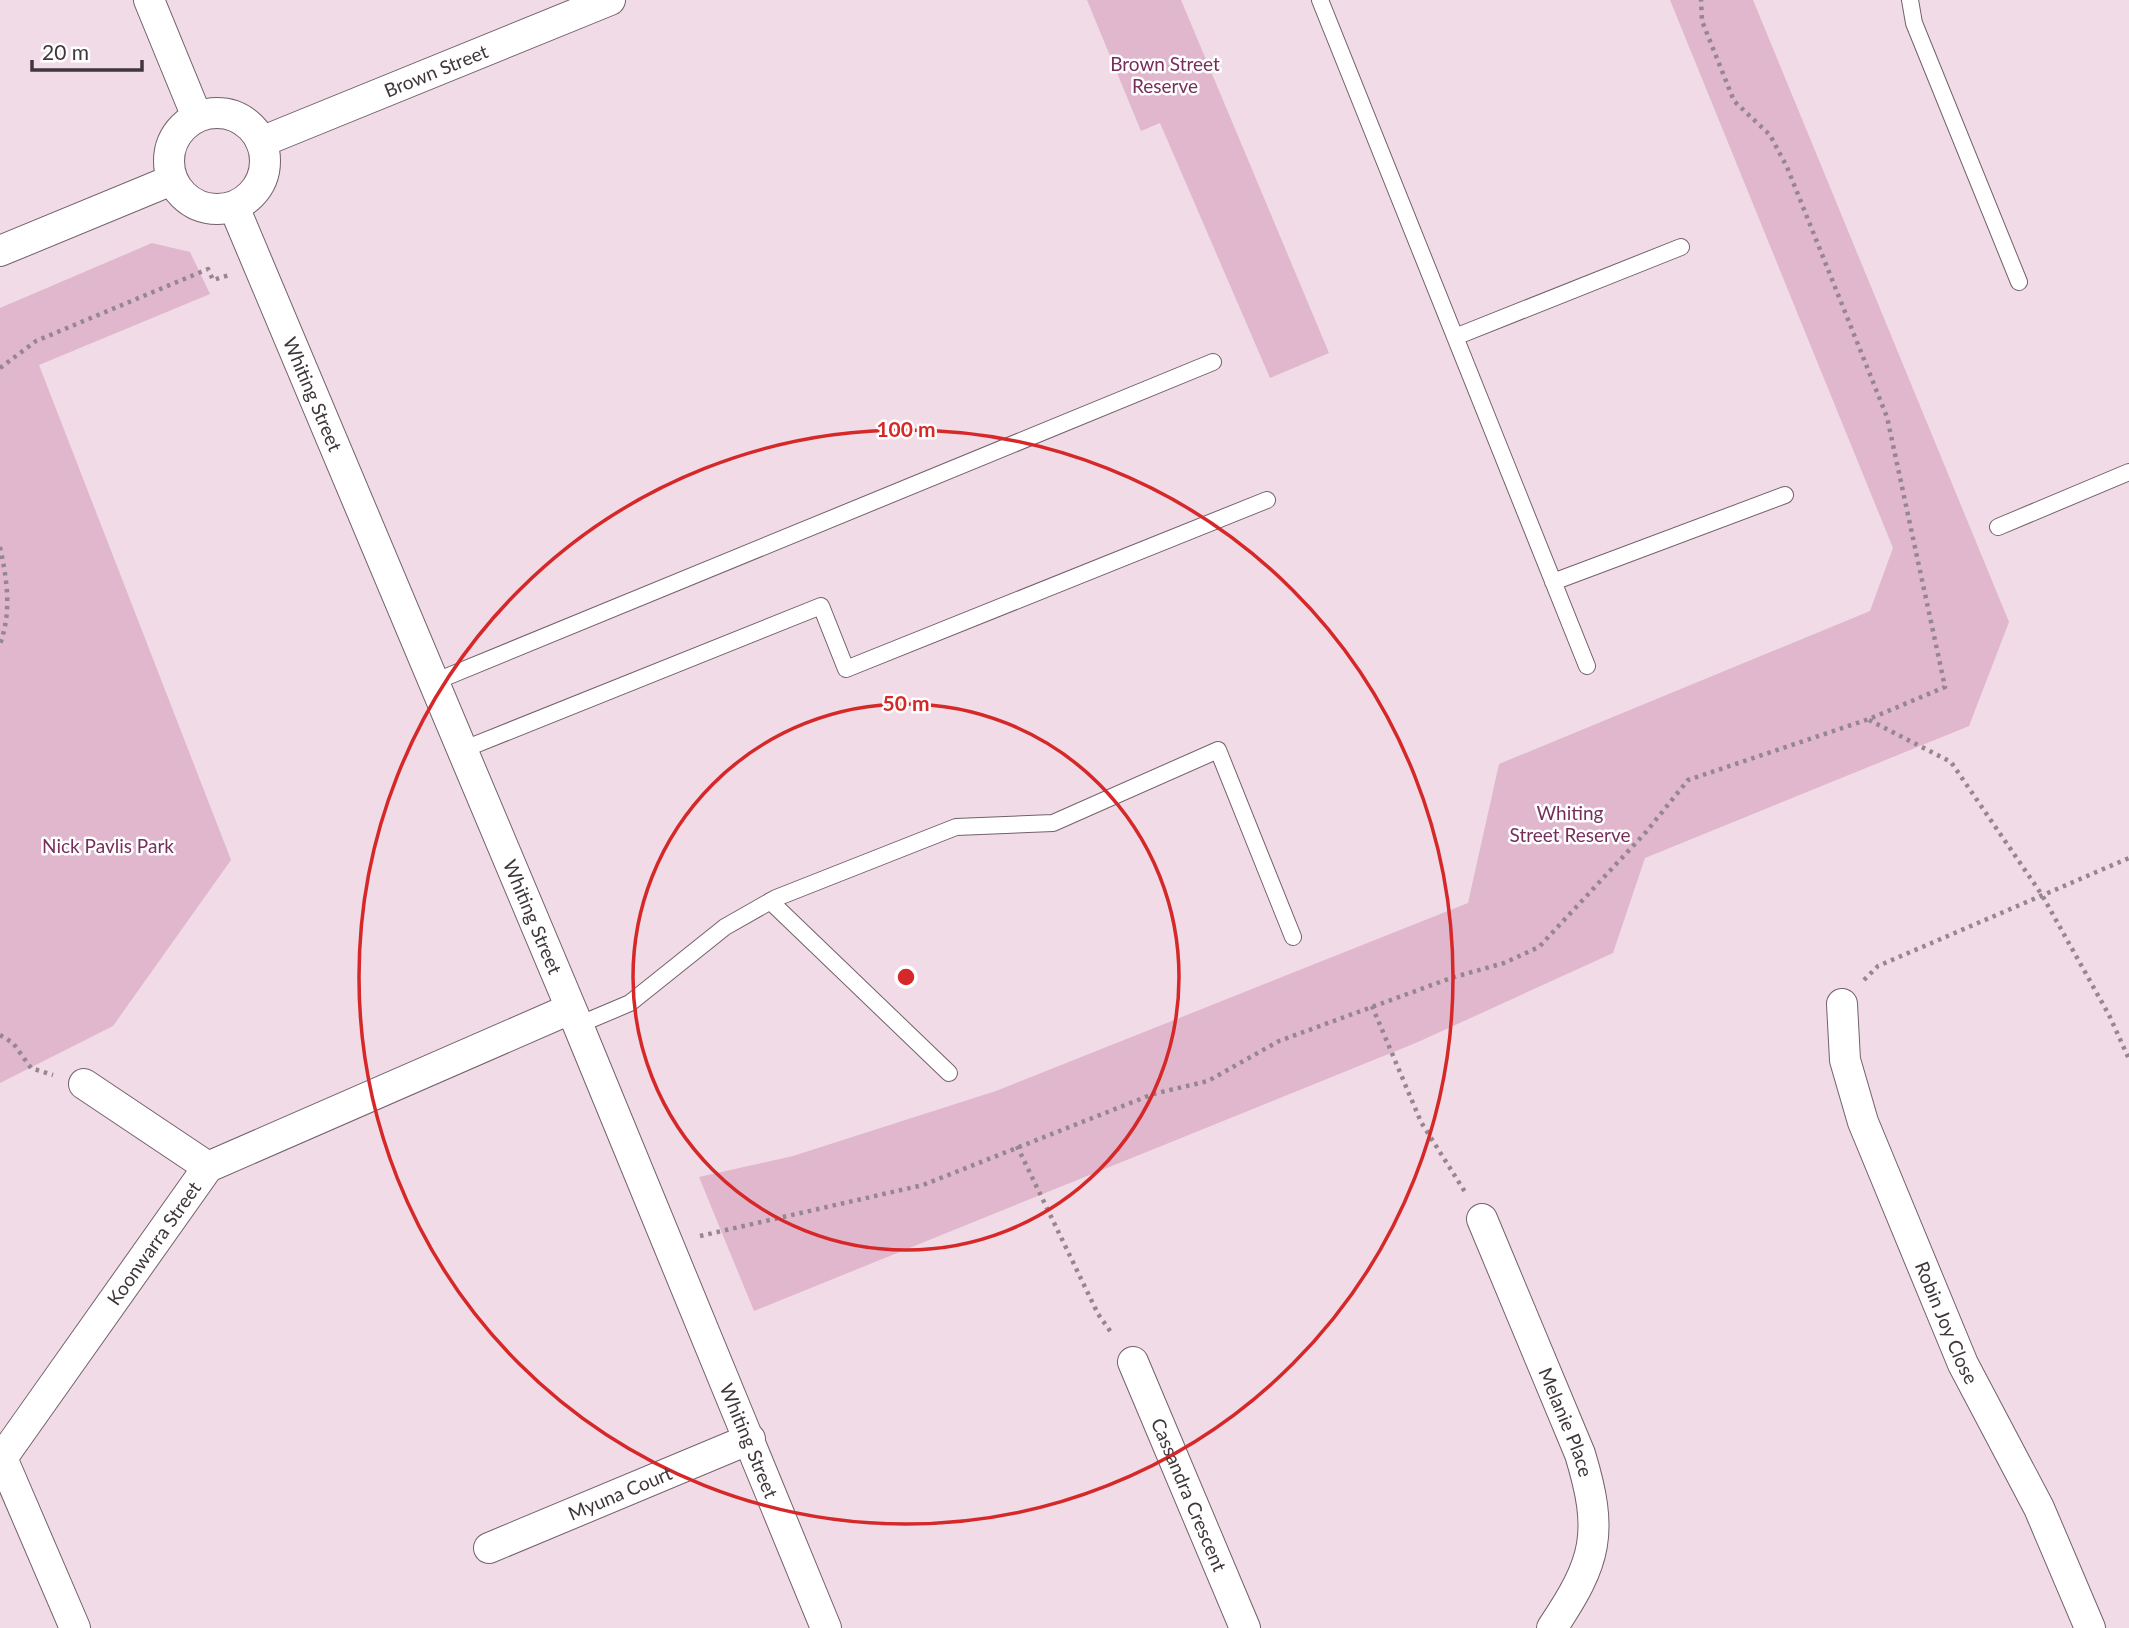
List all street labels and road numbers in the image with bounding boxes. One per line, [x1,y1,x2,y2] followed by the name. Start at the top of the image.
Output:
[381,39,491,102] street label: Brown Street
[279,333,347,455] street label: Whiting Street
[499,856,567,977] street label: Whiting Street
[102,1177,205,1309] street label: Koonwarra Street
[1911,1258,1983,1388] street label: Robin Joy Close
[1534,1364,1598,1479] street label: Melanie Place
[716,1380,783,1502] street label: Whiting Street
[1147,1414,1232,1575] street label: Cassandra Crescent
[564,1461,675,1525] street label: Myuna Court

